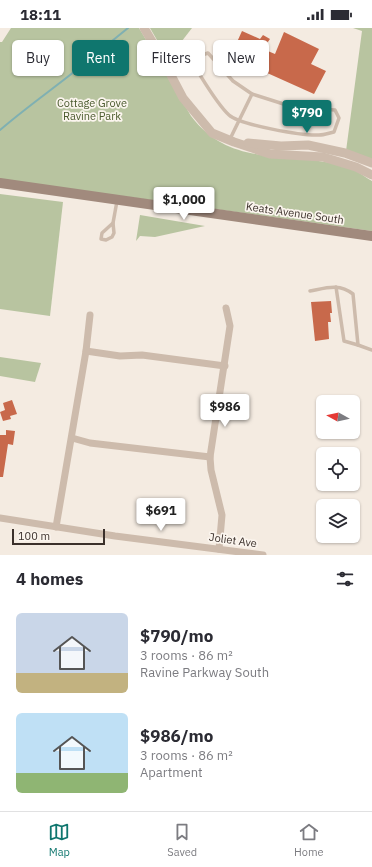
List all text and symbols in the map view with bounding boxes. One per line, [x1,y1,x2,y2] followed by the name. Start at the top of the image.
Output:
[20,5,61,24] text: 18:11
[12,40,64,76] chip: Buy
[72,40,129,76] chip: Rent
[137,40,205,76] chip: Filters
[213,40,269,76] chip: New
[57,96,127,123] park label: Cottage Grove Ravine Park
[283,100,331,134] pin: $790
[291,104,323,121] text: $790
[151,187,217,221] pin: $1,000
[162,191,206,208] text: $1,000
[245,199,345,227] street label: Keats Avenue South
[201,394,249,428] pin: $986
[316,395,360,439] north arrow
[316,395,360,543] map controls
[209,398,241,415] text: $986
[316,447,360,491] button: locate
[137,498,185,532] pin: $691
[316,499,360,543] button: layers
[145,502,177,519] text: $691
[12,527,105,546] scale bar
[18,529,50,543] text: 100 m
[208,530,258,550] street label: Joliet Ave
[16,568,83,590] text: 4 homes
[334,568,356,590] icon: filters
[140,625,213,647] text: $790/mo
[48,629,96,677] icon: home
[140,647,233,664] text: 3 rooms · 86 m²
[140,664,269,681] text: Ravine Parkway South
[140,725,213,747] text: $986/mo
[48,729,96,777] icon: home
[140,747,233,764] text: 3 rooms · 86 m²
[140,764,203,781] text: Apartment
[48,821,70,859] tab: Map
[167,821,197,859] tab: Saved
[294,821,324,859] tab: Home

